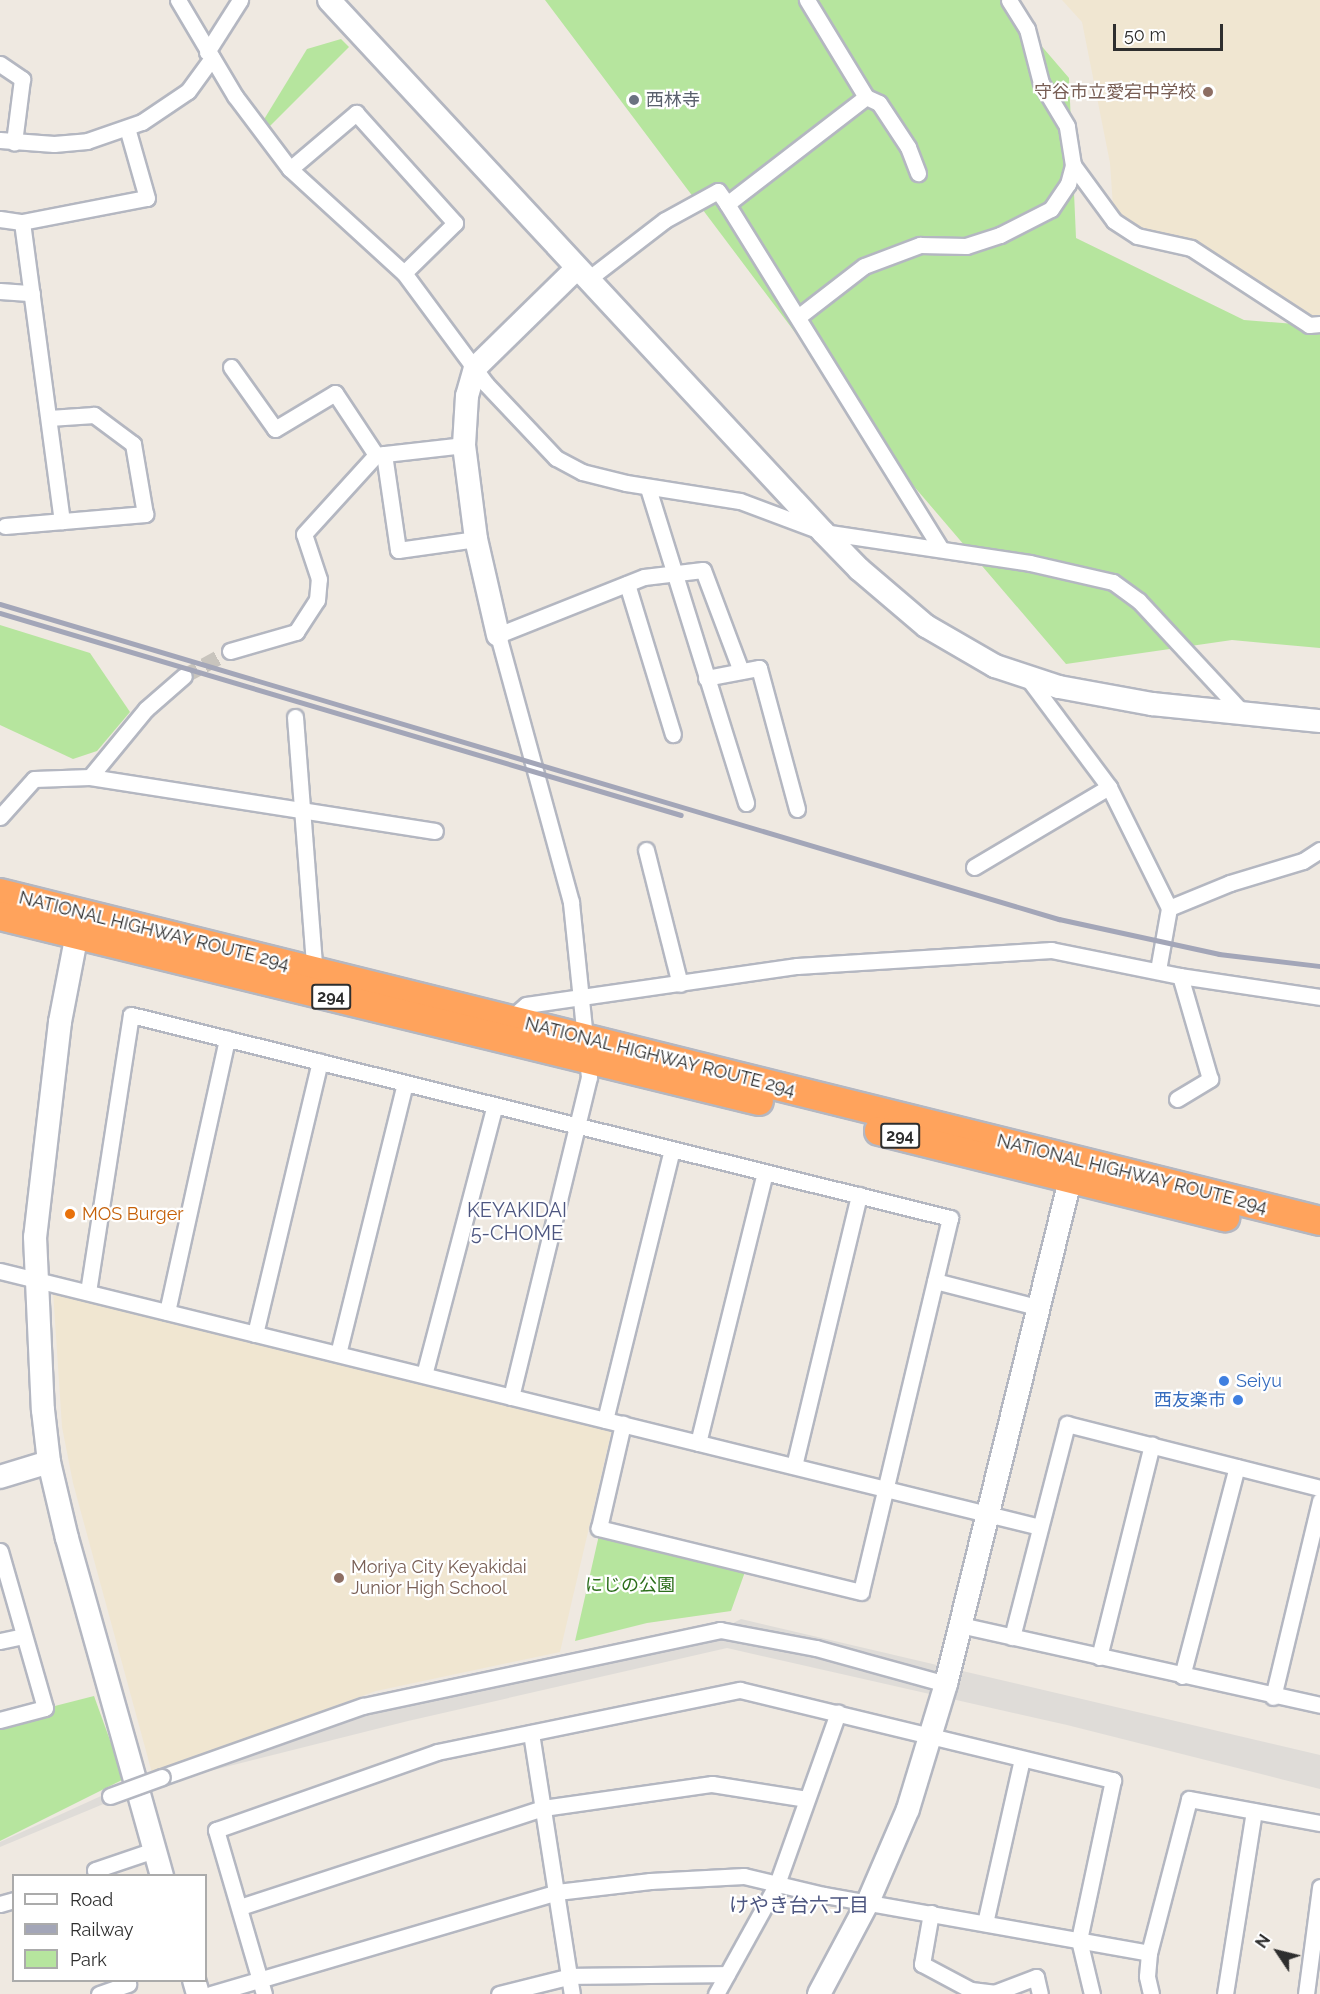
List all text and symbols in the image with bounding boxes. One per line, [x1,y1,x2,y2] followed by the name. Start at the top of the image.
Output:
[1116,12,1226,50] scale bar
[1124,24,1166,45] text: 50 m
[1034,81,1196,103] place label: 守谷市立愛宕中学校
[1201,85,1215,99] marker: 守谷市立愛宕中学校
[646,89,700,111] place label: 西林寺
[627,93,641,107] marker: 西林寺
[16,887,292,975] street label: NATIONAL HIGHWAY ROUTE 294
[310,984,352,1010] road number: 294
[522,1013,798,1101] street label: NATIONAL HIGHWAY ROUTE 294
[879,1123,921,1149] road number: 294
[994,1130,1270,1218] street label: NATIONAL HIGHWAY ROUTE 294
[460,1198,574,1245] district label: KEYAKIDAI 5-CHOME
[82,1203,184,1225] place label: MOS Burger
[63,1207,77,1221] marker: MOS Burger
[1236,1370,1282,1392] place label: Seiyu
[1217,1374,1231,1388] marker: Seiyu
[1154,1389,1226,1411] place label: 西友楽市
[1231,1393,1245,1407] marker: 西友楽市
[351,1557,527,1600] place label: Moriya City Keyakidai Junior High School
[332,1571,346,1585] marker: Moriya City Keyakidai Junior High School
[585,1574,675,1596] park label: にじの公園
[12,1874,207,1982] legend
[70,1889,113,1910] text: Road
[729,1893,869,1917] district label: けやき台六丁目
[70,1919,134,1940] text: Railway
[1248,1922,1308,1982] north arrow
[1252,1931,1274,1952] text: N
[70,1949,107,1970] text: Park

